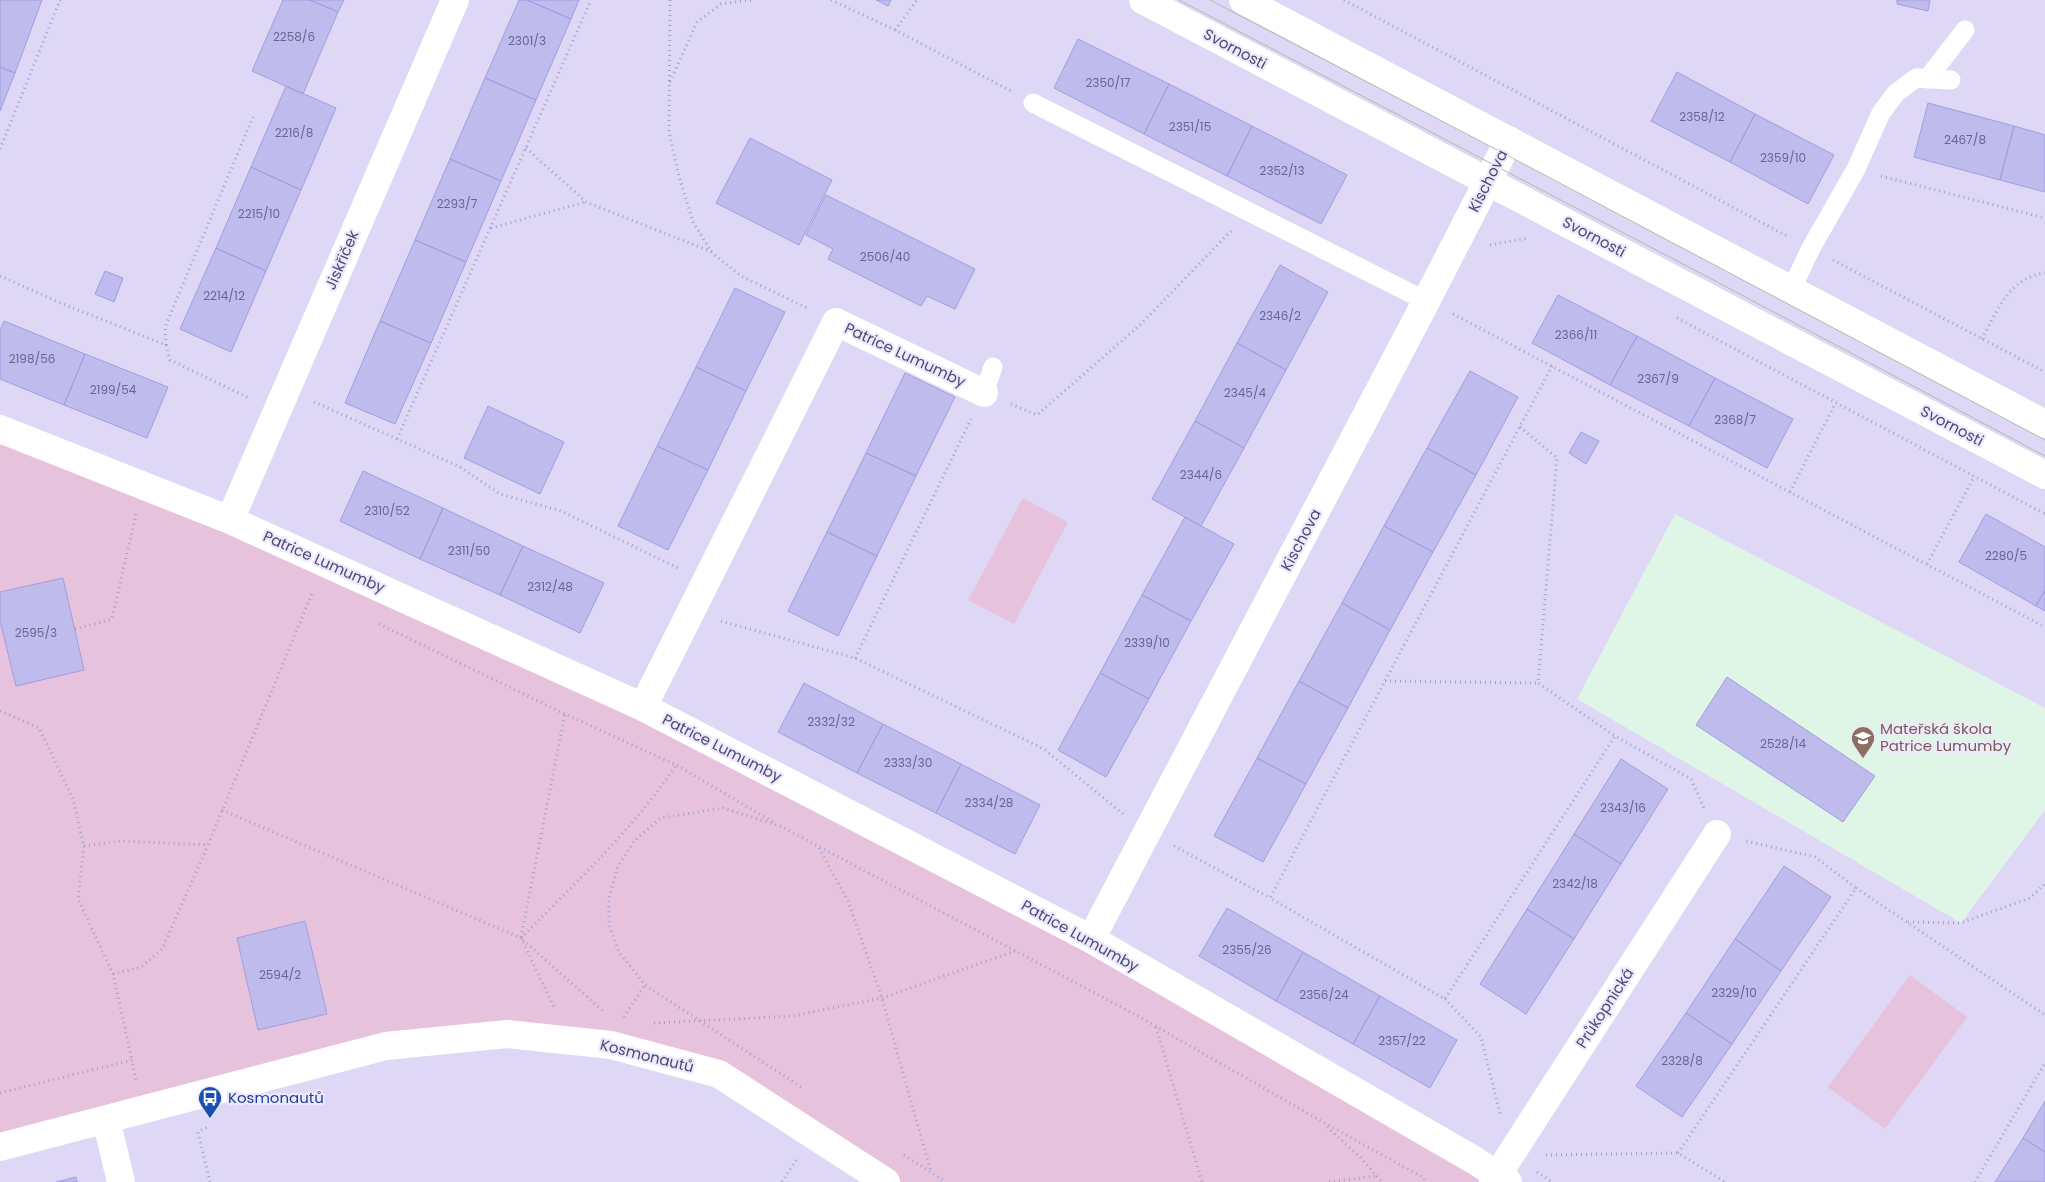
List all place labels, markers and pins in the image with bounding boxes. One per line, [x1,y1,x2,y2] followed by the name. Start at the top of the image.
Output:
[1880,718,2012,756] place label: Mateřská škola Patrice Lumumby
[1850,725,1876,759] school or university icon: Mateřská škola Patrice Lumumby
[197,1085,223,1119] bus stop icon: Kosmonautů
[228,1087,324,1108] place label: Kosmonautů

